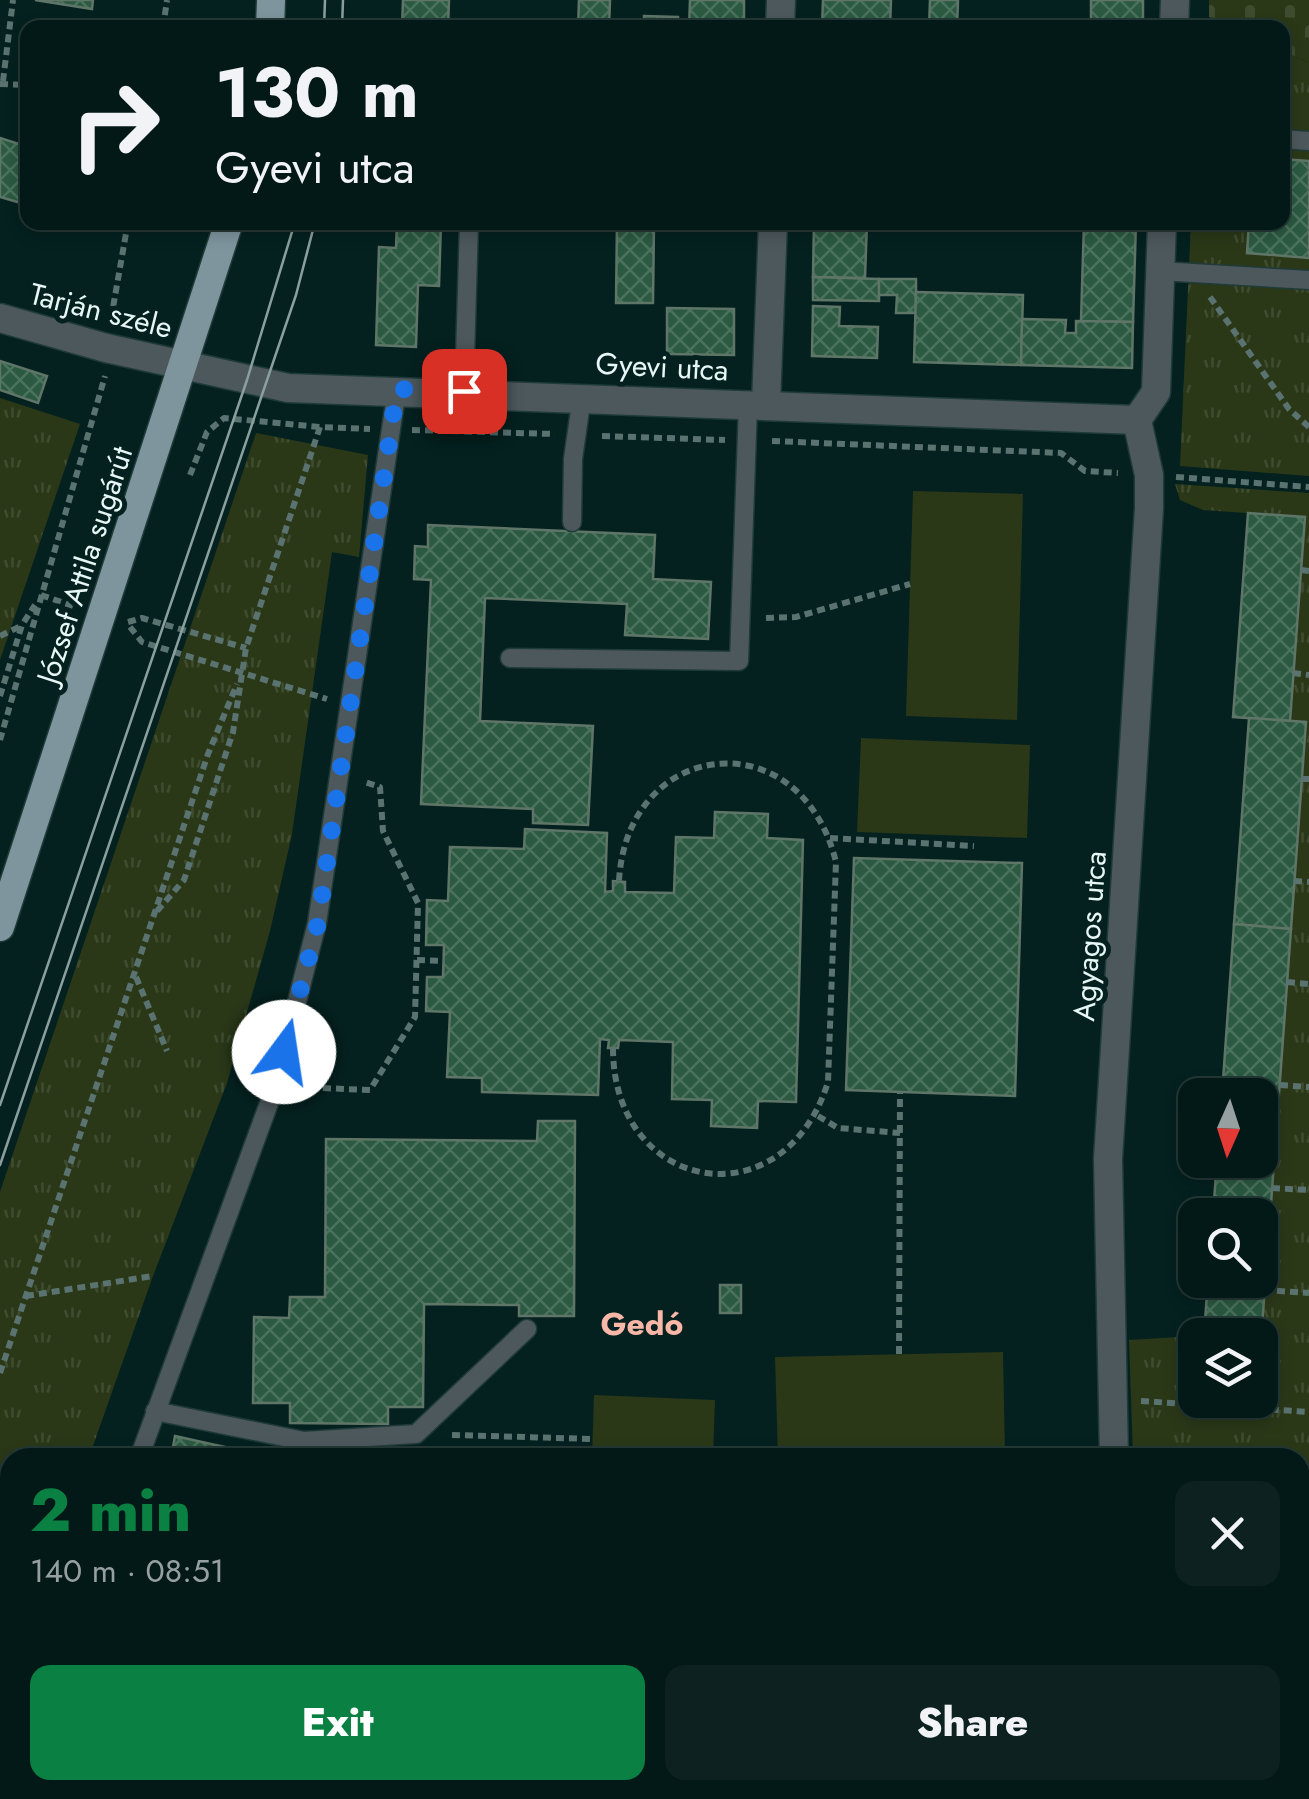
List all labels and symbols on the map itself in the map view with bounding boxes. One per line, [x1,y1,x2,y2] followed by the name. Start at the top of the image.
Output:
[25,272,177,349] street label: Tarján széle
[594,342,730,391] street label: Gyevi utca
[422,349,507,434] pin
[25,440,143,693] street label: József Attila sugárút
[1062,849,1117,1023] street label: Agyagos utca
[232,1000,336,1104] position arrow
[1178,1078,1278,1178] north arrow
[600,1301,684,1347] district label: Gedó

